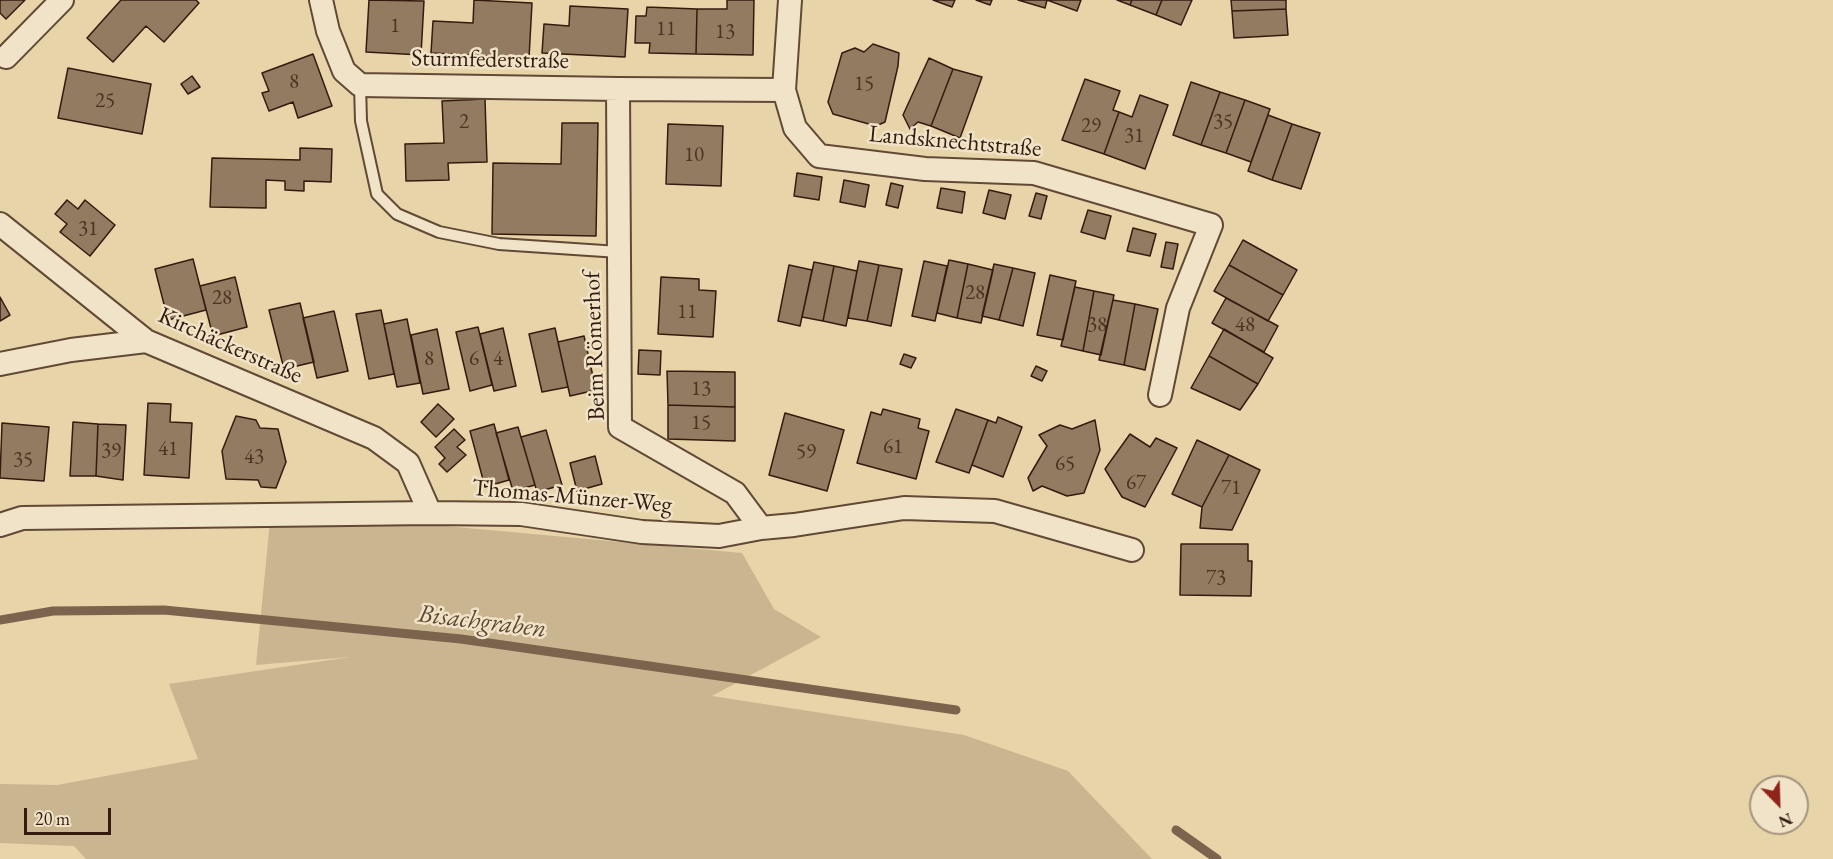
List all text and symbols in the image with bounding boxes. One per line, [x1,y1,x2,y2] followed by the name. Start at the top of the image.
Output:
[390,13,400,39] house number: 1
[656,16,676,42] house number: 11
[715,19,735,45] house number: 13
[411,44,569,76] street label: Sturmfederstraße
[289,69,299,95] house number: 8
[854,71,874,97] house number: 15
[95,88,115,114] house number: 25
[459,109,469,135] house number: 2
[1213,109,1233,135] house number: 35
[1081,113,1101,139] house number: 29
[867,120,1043,164] street label: Landsknechtstraße
[1124,123,1144,149] house number: 31
[684,142,704,168] house number: 10
[78,216,98,242] house number: 31
[578,271,612,421] street label: Beim Römerhof
[965,280,985,306] house number: 28
[212,285,232,311] house number: 28
[677,299,697,325] house number: 11
[153,301,307,391] street label: Kirchäckerstraße
[1087,312,1107,338] house number: 38
[1235,312,1255,338] house number: 48
[424,346,434,372] house number: 8
[469,346,479,372] house number: 6
[493,346,503,372] house number: 4
[691,376,711,402] house number: 13
[691,410,711,436] house number: 15
[883,434,903,460] house number: 61
[158,436,178,462] house number: 41
[101,438,121,464] house number: 39
[796,439,816,465] house number: 59
[244,444,264,470] house number: 43
[13,447,33,473] house number: 35
[1055,451,1075,477] house number: 65
[1126,470,1146,496] house number: 67
[471,474,673,520] street label: Thomas-Münzer-Weg
[1221,475,1241,501] house number: 71
[1206,565,1226,591] house number: 73
[416,599,548,645] water label: Bisachgraben
[1749,775,1809,835] north arrow
[27,796,114,834] scale bar
[35,807,70,830] text: 20 m
[1775,808,1796,832] text: N

